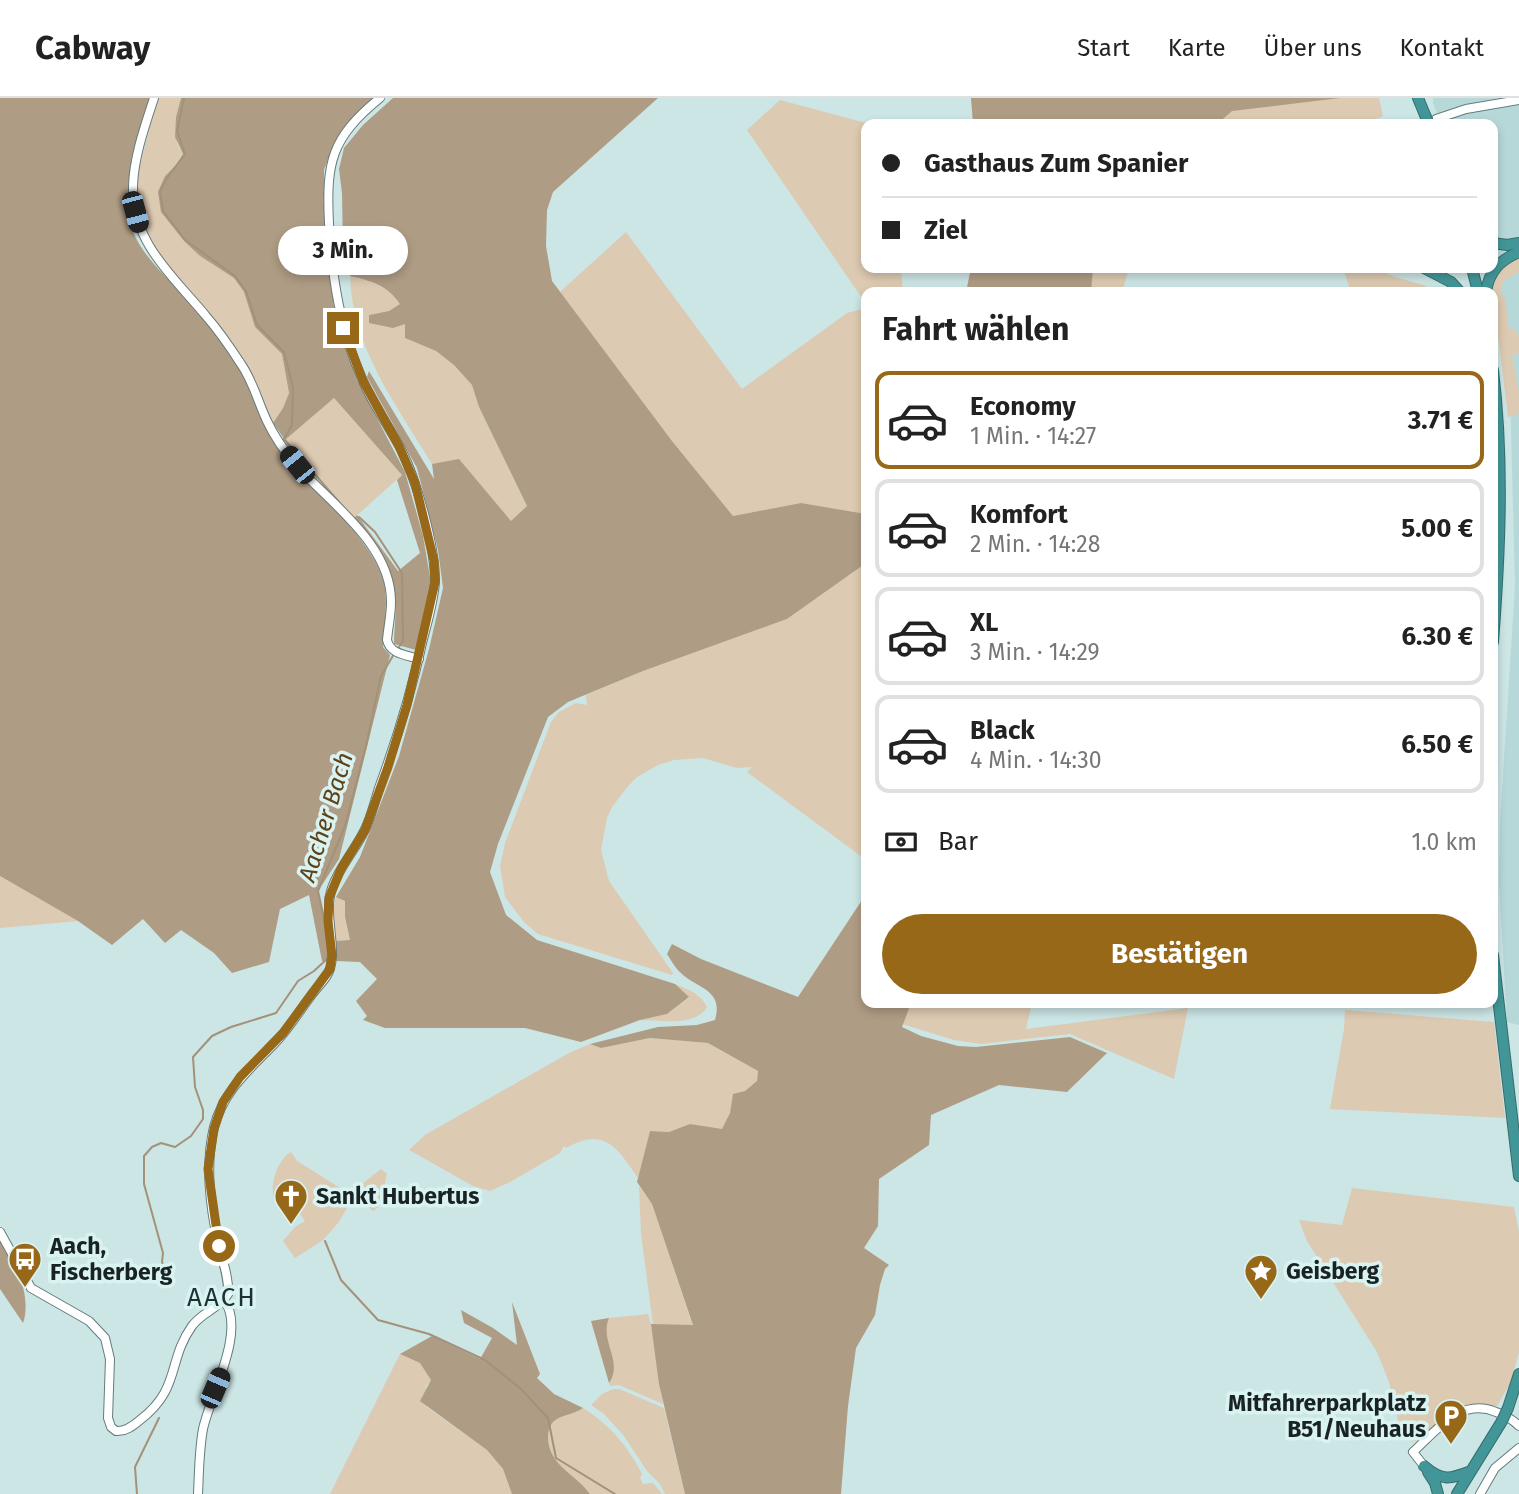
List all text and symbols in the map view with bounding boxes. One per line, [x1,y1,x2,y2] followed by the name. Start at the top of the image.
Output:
[35,28,150,68] text: Cabway
[1077,34,1130,62] text: Start
[1168,34,1226,62] text: Karte
[1264,34,1362,62] text: Über uns
[1400,34,1484,62] text: Kontakt
[924,148,1188,179] text: Gasthaus Zum Spanier
[120,189,151,235] car
[924,215,968,246] text: Ziel
[278,226,408,275] callout: 3 Min.
[313,236,373,264] text: 3 Min.
[882,310,1069,348] text: Fahrt wählen
[327,312,359,344] route end
[886,389,949,452] icon: car
[970,391,1076,422] text: Economy
[1408,405,1473,436] text: 3.71 €
[970,422,1096,450] text: 1 Min. · 14:27
[276,442,319,488] car
[886,497,949,560] icon: car
[970,499,1068,530] text: Komfort
[1401,513,1473,544] text: 5.00 €
[970,530,1100,558] text: 2 Min. · 14:28
[886,605,949,668] icon: car
[970,607,998,638] text: XL
[1401,621,1473,652] text: 6.30 €
[970,638,1100,666] text: 3 Min. · 14:29
[886,713,949,776] icon: car
[970,715,1035,746] text: Black
[1401,729,1473,760] text: 6.50 €
[970,746,1102,774] text: 4 Min. · 14:30
[293,749,359,886] water label: Aacher Bach
[882,823,920,861] icon: cash
[938,826,978,857] text: Bar
[1411,828,1477,856] text: 1.0 km
[882,914,1477,994] button: Bestätigen
[272,1177,310,1226] church icon: Sankt Hubertus
[316,1182,479,1210] place label: Sankt Hubertus
[203,1230,235,1262] route start
[49,1232,173,1286] place label: Aach, Fischerberg
[6,1240,44,1289] bus stop icon: Aach, Fischerberg
[1242,1252,1280,1301] place icon: Geisberg
[1286,1257,1380,1285] place label: Geisberg
[187,1282,257,1313] district label: AACH
[198,1365,233,1411] car
[1228,1389,1426,1443] place label: Mitfahrerparkplatz B51/Neuhaus
[1432,1397,1470,1446] parking icon: Mitfahrerparkplatz B51/Neuhaus

